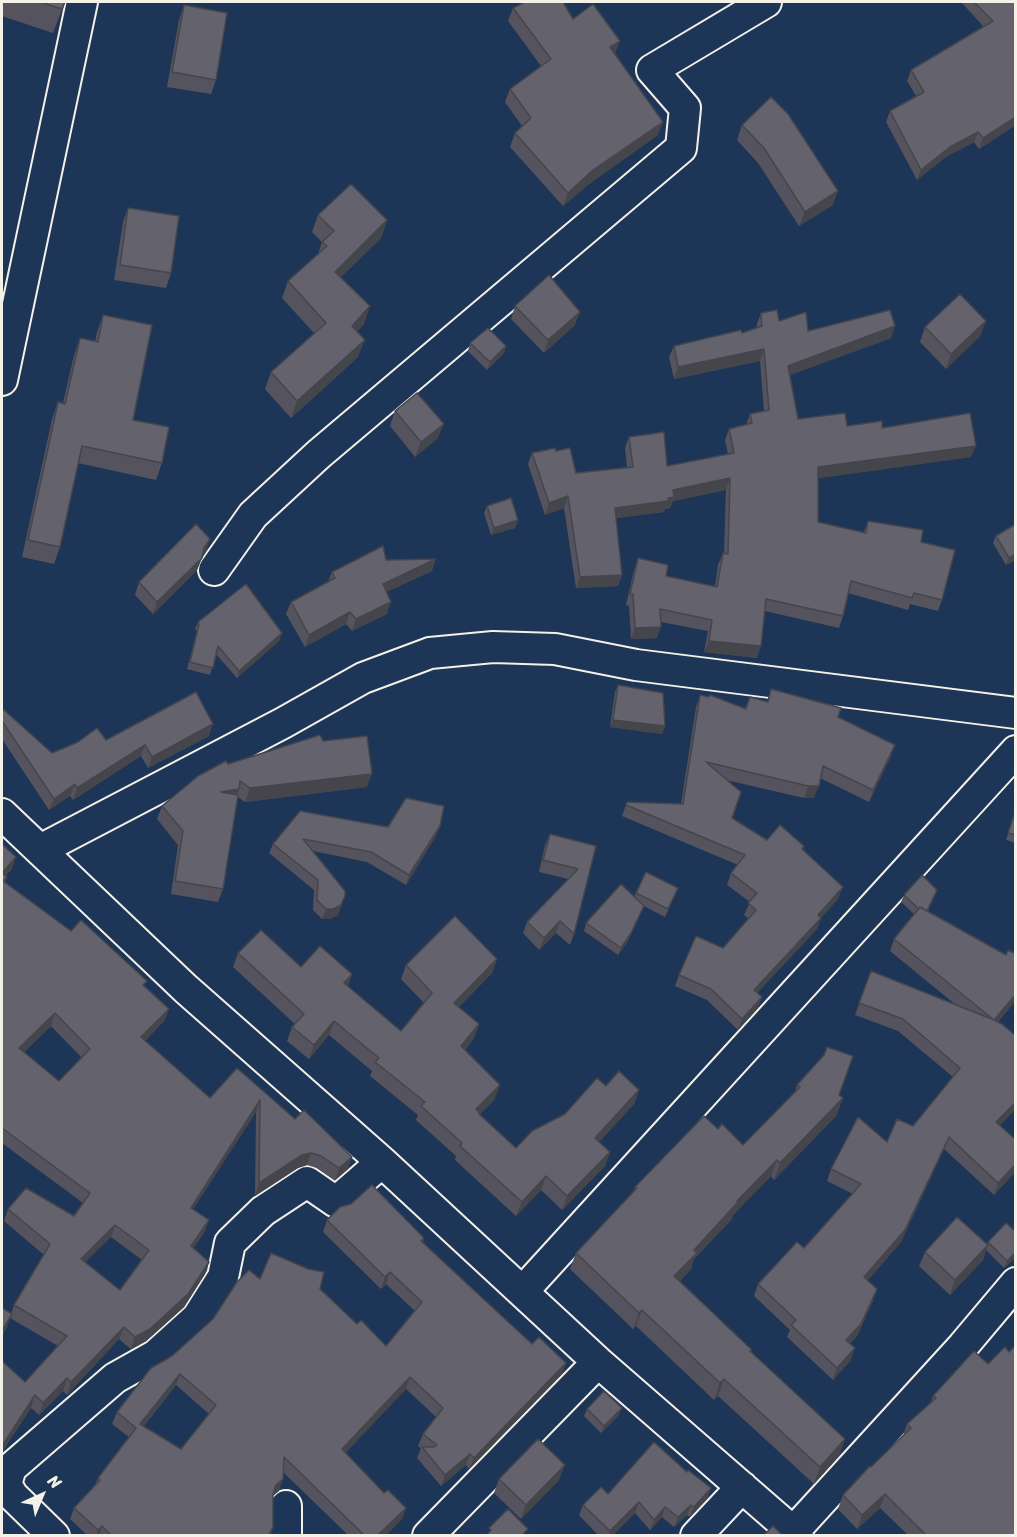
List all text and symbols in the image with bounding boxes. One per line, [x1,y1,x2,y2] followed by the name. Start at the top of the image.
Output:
[12,1465,72,1525] north arrow
[41,1467,69,1496] text: N

